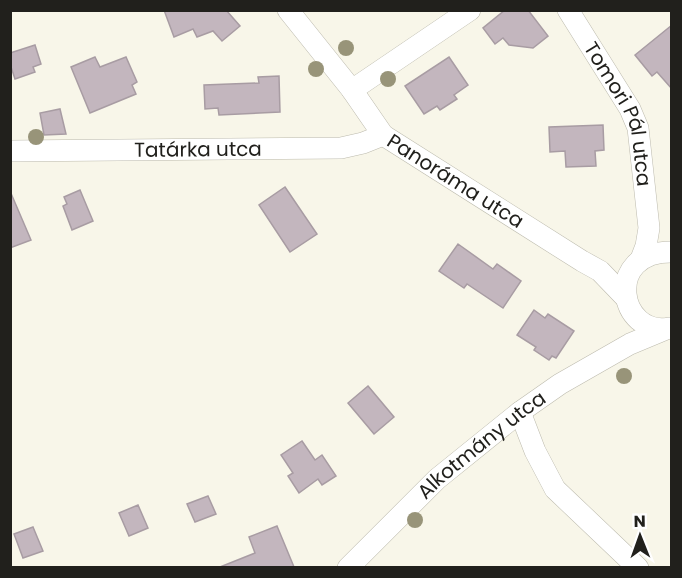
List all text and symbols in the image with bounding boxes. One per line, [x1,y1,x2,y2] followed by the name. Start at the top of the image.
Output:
[577,36,658,188] street label: Tomori Pál utca
[382,127,529,235] street label: Panoráma utca
[134,135,262,164] street label: Tatárka utca
[411,384,551,505] street label: Alkotmány utca
[610,506,670,566] north arrow
[634,510,646,533] text: N

